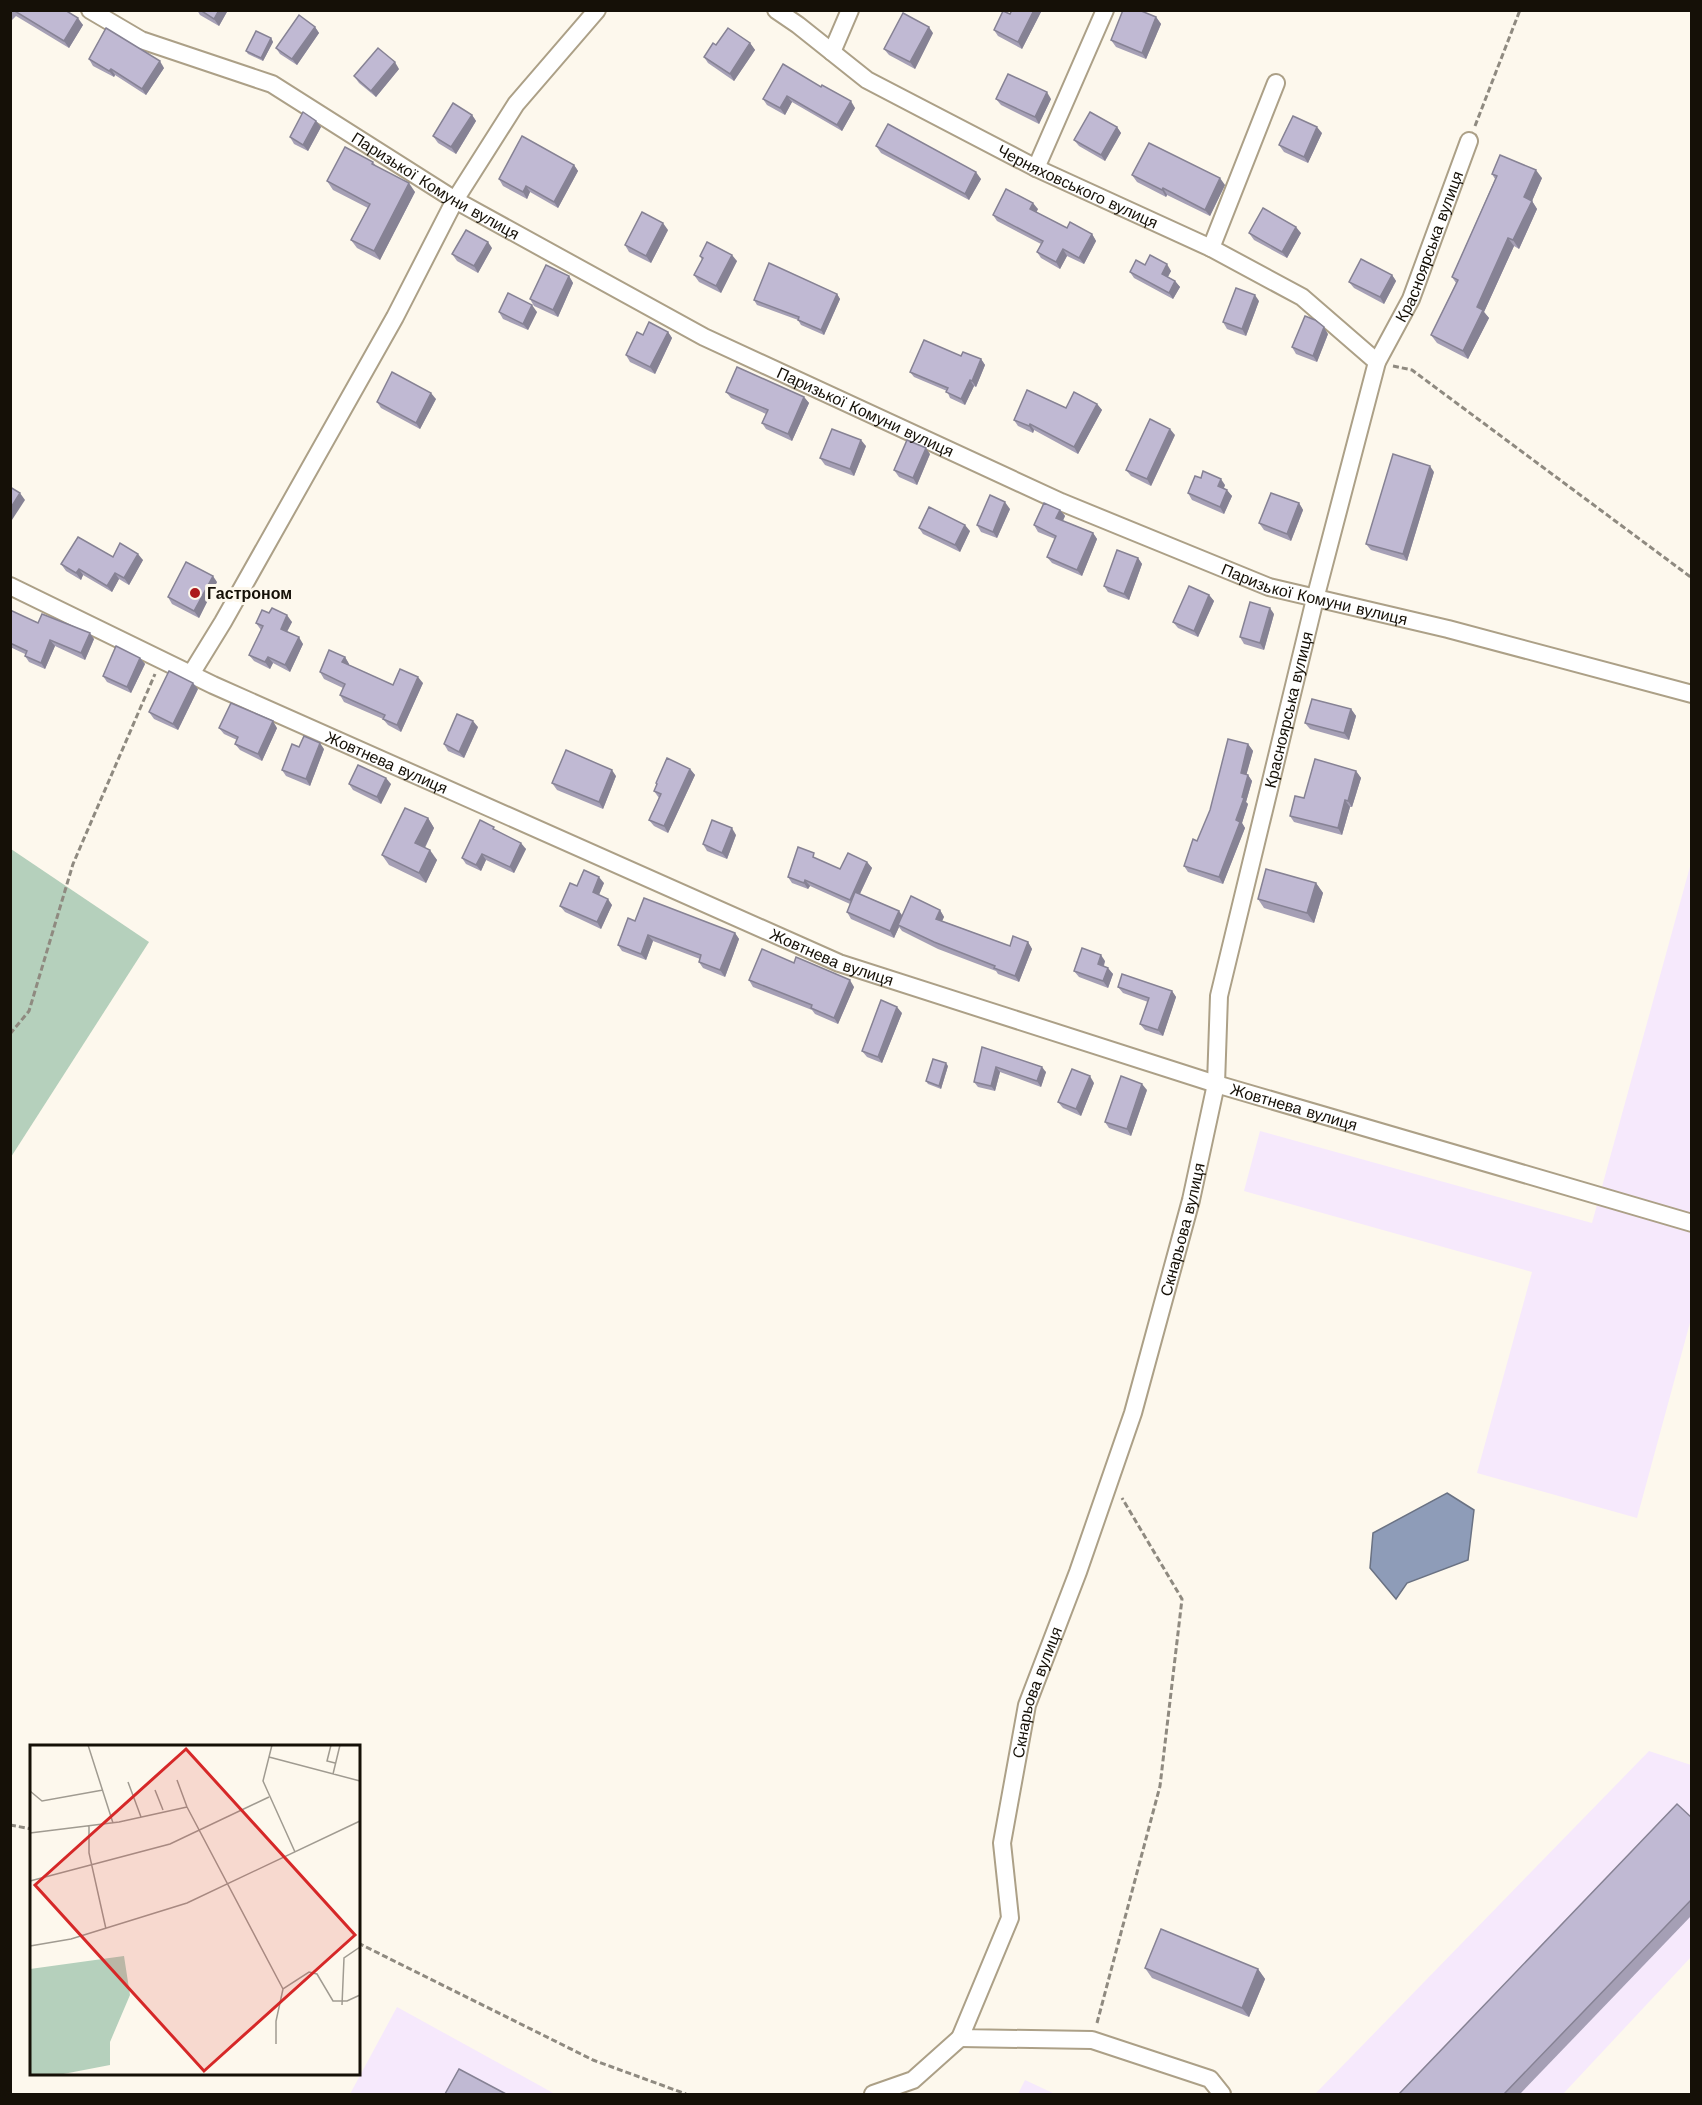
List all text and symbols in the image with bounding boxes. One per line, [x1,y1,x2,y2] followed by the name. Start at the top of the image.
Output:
[348,128,523,244] street label: Паризької Комуни вулиця
[994,141,1161,232] street label: Черняховського вулиця
[1391,168,1467,325] street label: Красноярська вулиця
[774,363,957,461] street label: Паризької Комуни вулиця
[1218,560,1409,629] street label: Паризької Комуни вулиця
[207,584,292,603] place label: Гастроном
[188,586,202,600] marker: Гастроном
[1261,629,1317,790] street label: Красноярська вулиця
[323,727,450,798] street label: Жовтнева вулиця
[767,925,896,990] street label: Жовтнева вулиця
[1228,1080,1360,1135] street label: Жовтнева вулиця
[1156,1161,1209,1298] street label: Скнарьова вулиця
[1009,1624,1066,1760] street label: Скнарьова вулиця
[30,1745,360,2075] inset map

